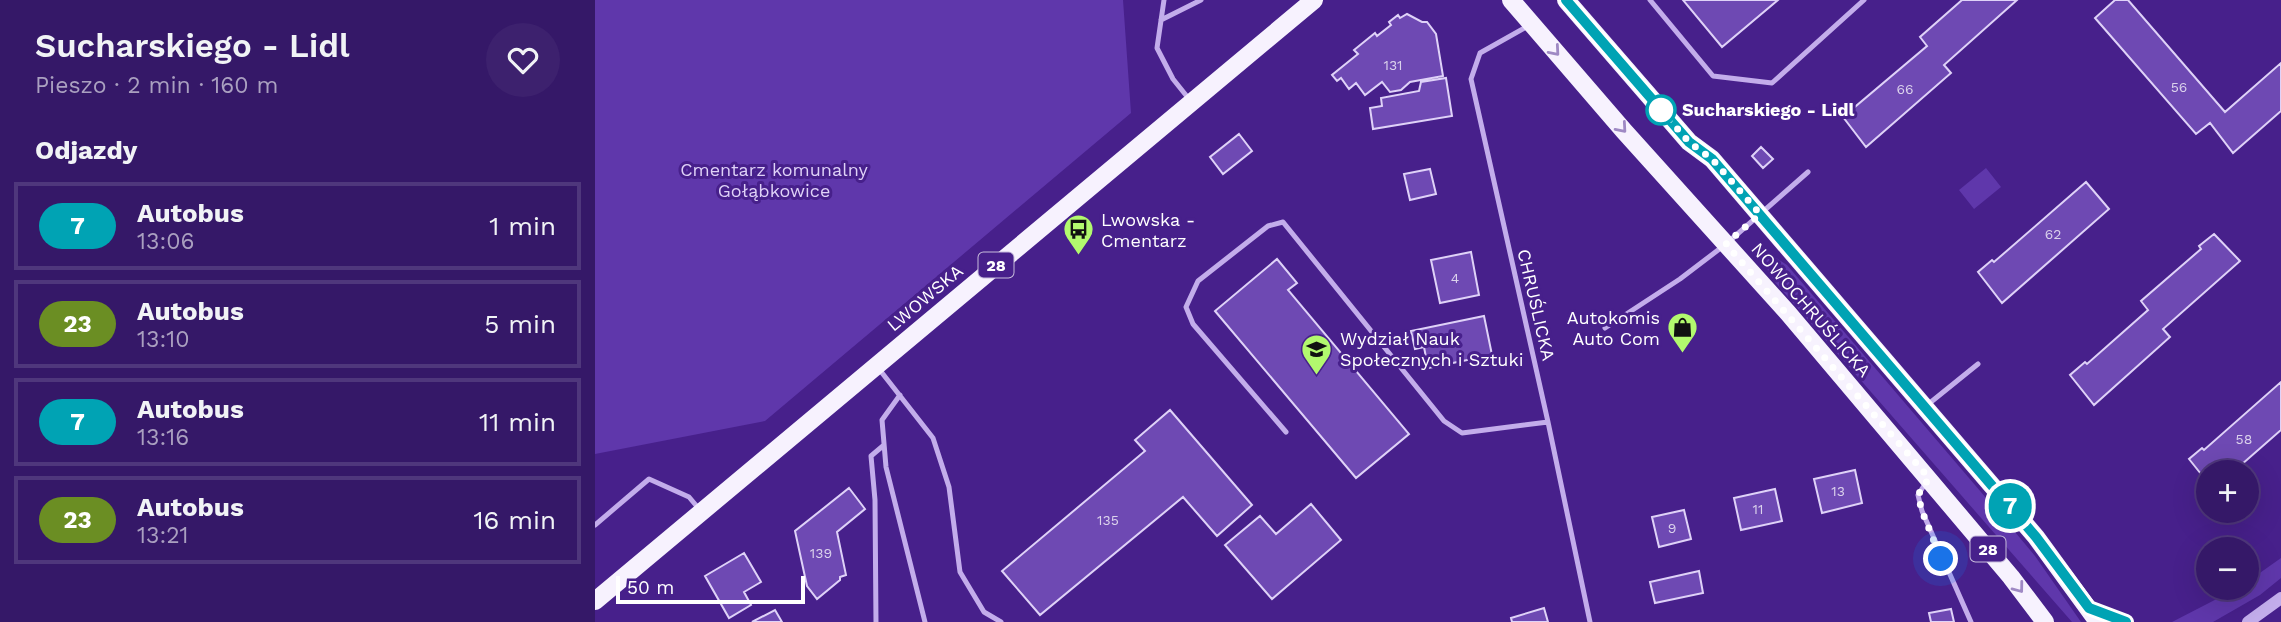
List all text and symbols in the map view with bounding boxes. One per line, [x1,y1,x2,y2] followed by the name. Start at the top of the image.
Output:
[486,23,560,97] button: heart
[35,26,349,65] text: Sucharskiego - Lidl
[1547,42,1559,55] one-way arrow
[1383,57,1403,73] house number: 131
[35,72,278,99] text: Pieszo · 2 min · 160 m
[2171,79,2187,95] house number: 56
[1896,81,1914,97] house number: 66
[1646,95,1676,125] marker: Sucharskiego - Lidl
[1682,99,1855,120] place label: Sucharskiego - Lidl
[1614,120,1626,133] one-way arrow
[35,135,137,165] text: Odjazdy
[680,159,869,201] park label: Cmentarz komunalny Gołąbkowice
[137,198,244,228] text: Autobus
[1101,209,1195,251] place label: Lwowska - Cmentarz
[489,211,556,241] text: 1 min
[70,212,85,240] text: 7
[1061,213,1095,257] bus stop icon: Lwowska - Cmentarz
[2045,226,2061,242] house number: 62
[137,228,194,255] text: 13:06
[1747,238,1876,381] street label: NOWOCHRUŚLICKA
[1513,247,1560,363] street label: CHRUŚLICKA
[979,252,1013,278] road number: 28
[883,260,967,335] street label: LWOWSKA
[1451,270,1459,286] house number: 4
[137,296,244,326] text: Autobus
[1567,307,1660,349] place label: Autokomis Auto Com
[484,309,556,339] text: 5 min
[63,310,92,338] text: 23
[1666,311,1700,355] shop icon: Autokomis Auto Com
[137,326,189,353] text: 13:10
[1340,328,1523,370] place label: Wydział Nauk Społecznych i Sztuki
[1300,332,1334,376] school or university icon: Wydział Nauk Społecznych i Sztuki
[137,394,244,424] text: Autobus
[479,407,556,437] text: 11 min
[70,408,85,436] text: 7
[137,424,189,451] text: 13:16
[2236,431,2252,447] house number: 58
[2196,460,2259,600] map controls
[2196,460,2259,523] button: +
[1831,483,1845,499] house number: 13
[1987,483,2033,529] line badge: 7
[137,492,244,522] text: Autobus
[2003,492,2017,520] text: 7
[1753,501,1763,517] house number: 11
[473,505,556,535] text: 16 min
[63,506,92,534] text: 23
[1097,512,1119,528] house number: 135
[1668,520,1676,536] house number: 9
[137,522,189,549] text: 13:21
[1971,536,2005,562] road number: 28
[2196,537,2259,600] button: −
[1923,541,1958,576] your location
[810,545,832,561] house number: 139
[616,573,805,605] scale bar
[627,576,674,599] text: 50 m
[2011,580,2024,593] one-way arrow

